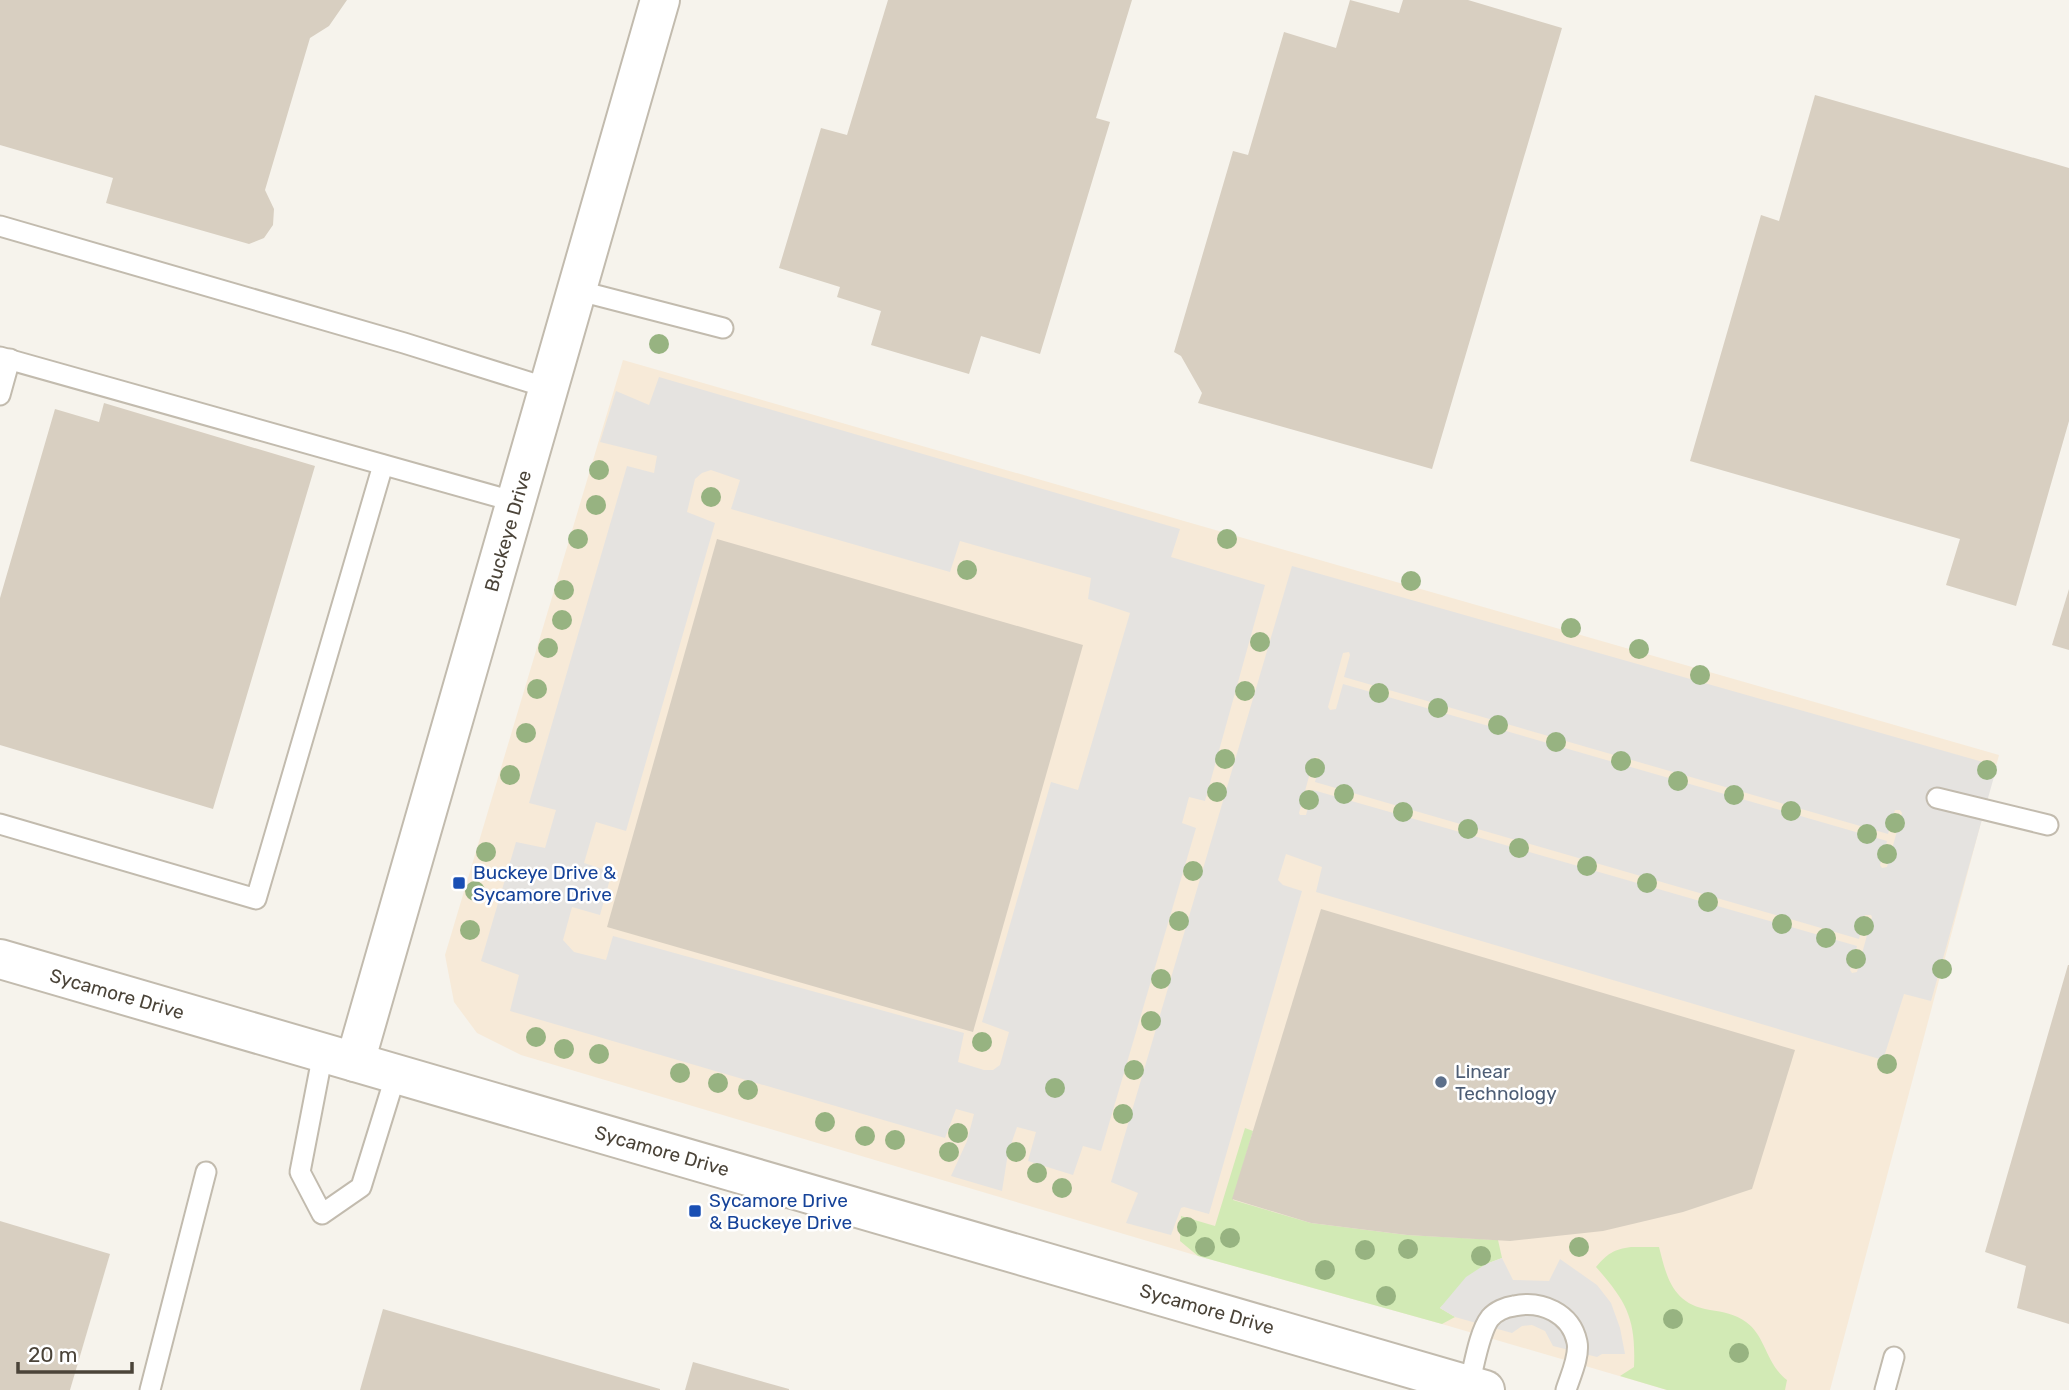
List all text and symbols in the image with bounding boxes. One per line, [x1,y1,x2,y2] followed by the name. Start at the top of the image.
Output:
[480,468,536,594] street label: Buckeye Drive
[473,861,616,906] place label: Buckeye Drive & Sycamore Drive
[451,875,467,891] marker: Buckeye Drive & Sycamore Drive
[47,964,187,1024] street label: Sycamore Drive
[1455,1060,1557,1105] place label: Linear Technology
[1433,1074,1449,1090] marker: Linear Technology
[592,1121,732,1181] street label: Sycamore Drive
[709,1189,852,1234] place label: Sycamore Drive & Buckeye Drive
[687,1203,703,1219] marker: Sycamore Drive & Buckeye Drive
[1137,1279,1277,1339] street label: Sycamore Drive
[18,1330,131,1374] scale bar
[28,1342,77,1367] text: 20 m

